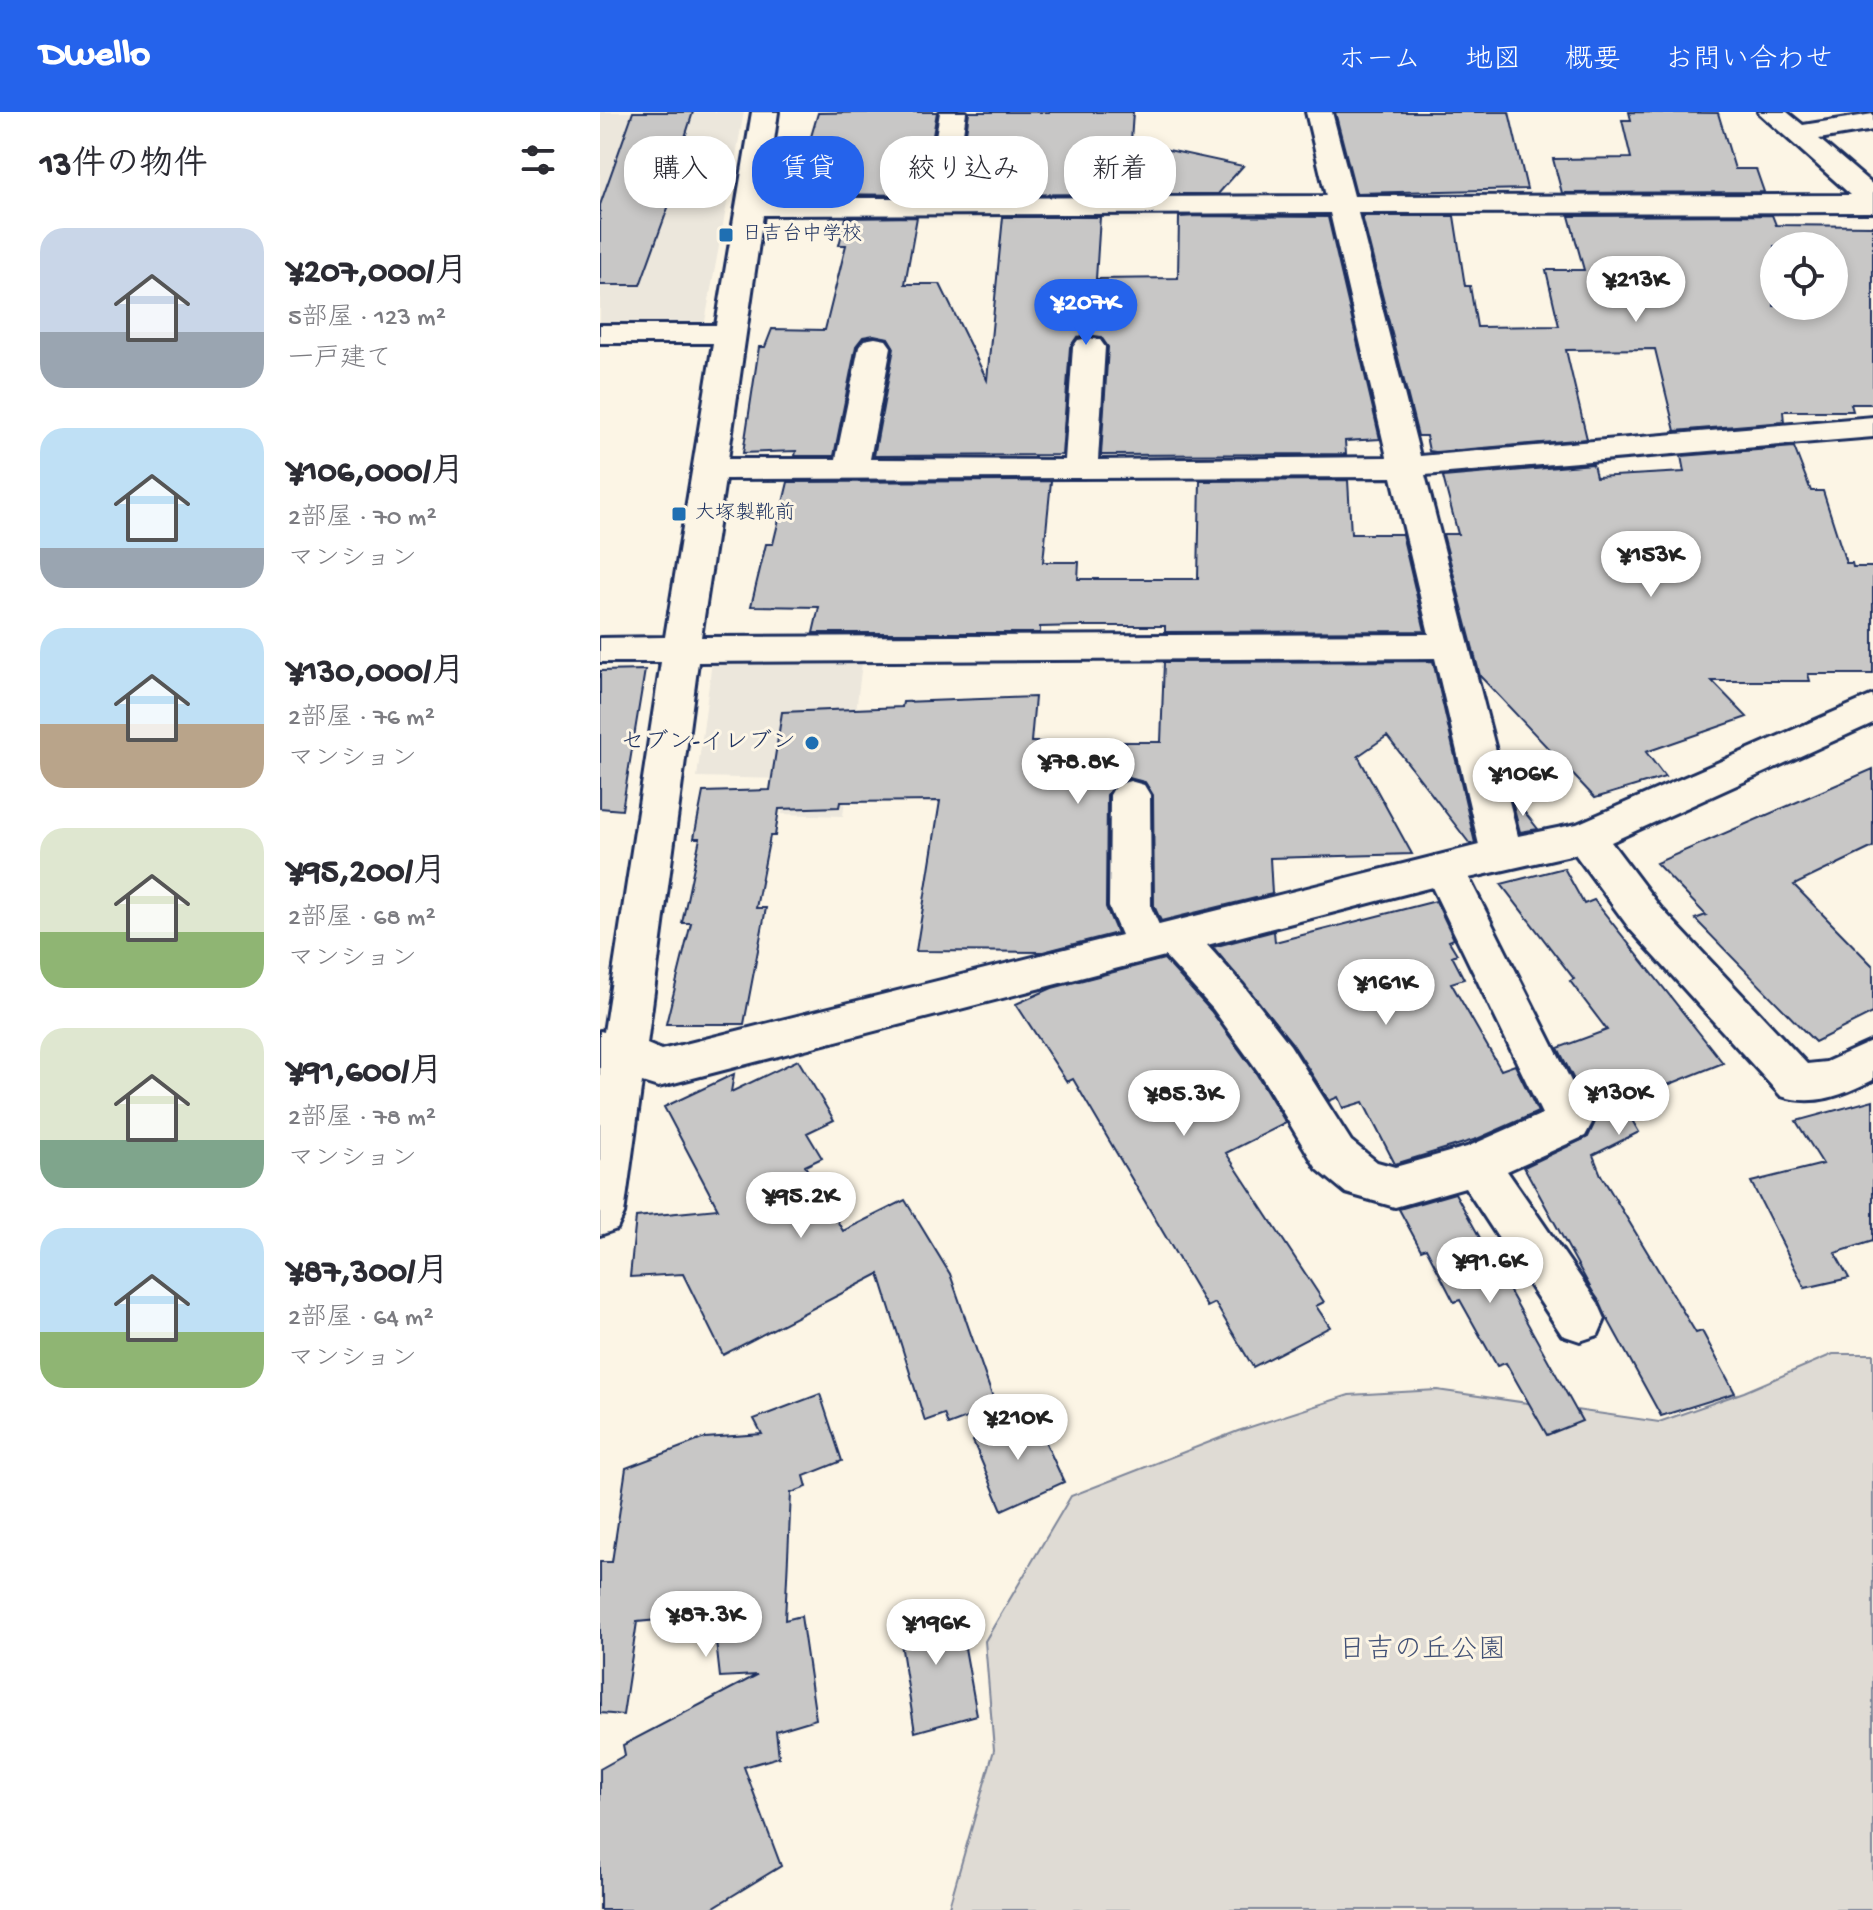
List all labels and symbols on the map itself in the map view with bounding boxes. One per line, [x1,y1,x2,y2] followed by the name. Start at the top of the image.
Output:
[742,222,862,247] place label: 日吉台中学校
[717,226,735,244] marker: 日吉台中学校
[1580,256,1692,324] pin: ¥213K
[1030,279,1142,347] pin: ¥207K
[695,501,795,526] place label: 大塚製靴前
[670,505,688,523] marker: 大塚製靴前
[1595,531,1707,599] pin: ¥153K
[620,729,796,758] place label: セブン-イレブン
[803,734,821,752] marker: セブン-イレブン
[1013,738,1143,806] pin: ¥78.8K
[1467,750,1579,818] pin: ¥106K
[1330,959,1442,1027] pin: ¥161K
[1563,1069,1675,1137] pin: ¥130K
[1119,1070,1249,1138] pin: ¥85.3K
[736,1172,866,1240] pin: ¥95.2K
[1425,1237,1555,1305] pin: ¥91.6K
[962,1394,1074,1462] pin: ¥210K
[641,1591,771,1659] pin: ¥87.3K
[880,1599,992,1667] pin: ¥196K
[1338,1634,1506,1668] park label: 日吉の丘公園

